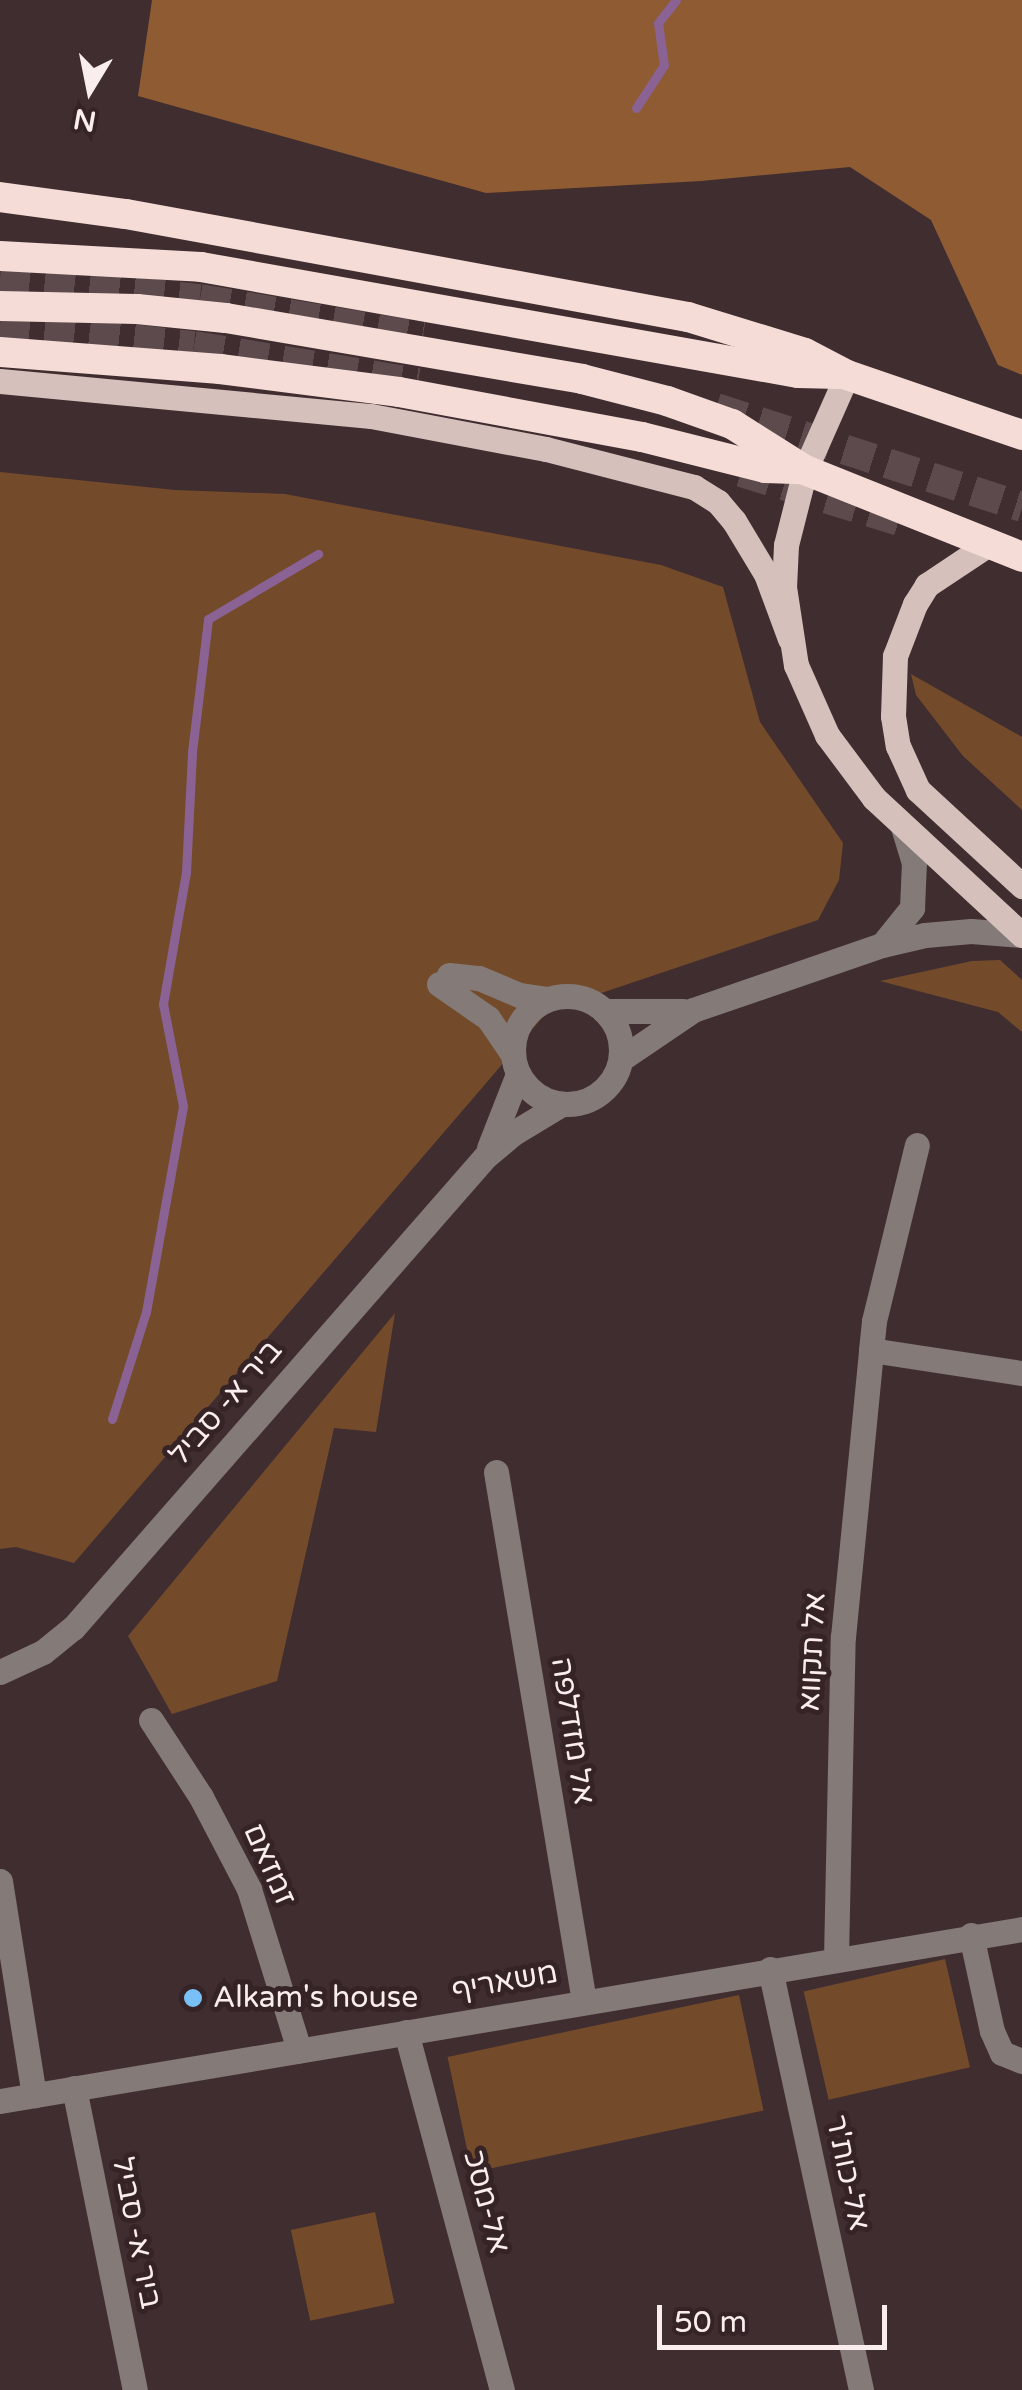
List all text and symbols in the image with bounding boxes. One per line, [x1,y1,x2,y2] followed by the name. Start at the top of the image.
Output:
[40,40,140,140] north arrow
[71,101,99,138] text: N
[162,1333,290,1473] street label: ביר א- סביל
[792,1591,834,1713] street label: אל תקווא
[543,1655,601,1807] street label: אל מזדלפה
[235,1818,303,1912] street label: זמזאם
[449,1955,561,2009] street label: משאריף
[213,1980,418,2016] place label: Alkam's house
[182,1987,204,2009] marker: Alkam's house
[817,2112,877,2234] street label: אל-כות'ר
[455,2147,517,2257] street label: אל-מסכ
[104,2154,168,2312] street label: ביר א- סביל
[662,2285,892,2347] scale bar
[674,2304,747,2341] text: 50 m

